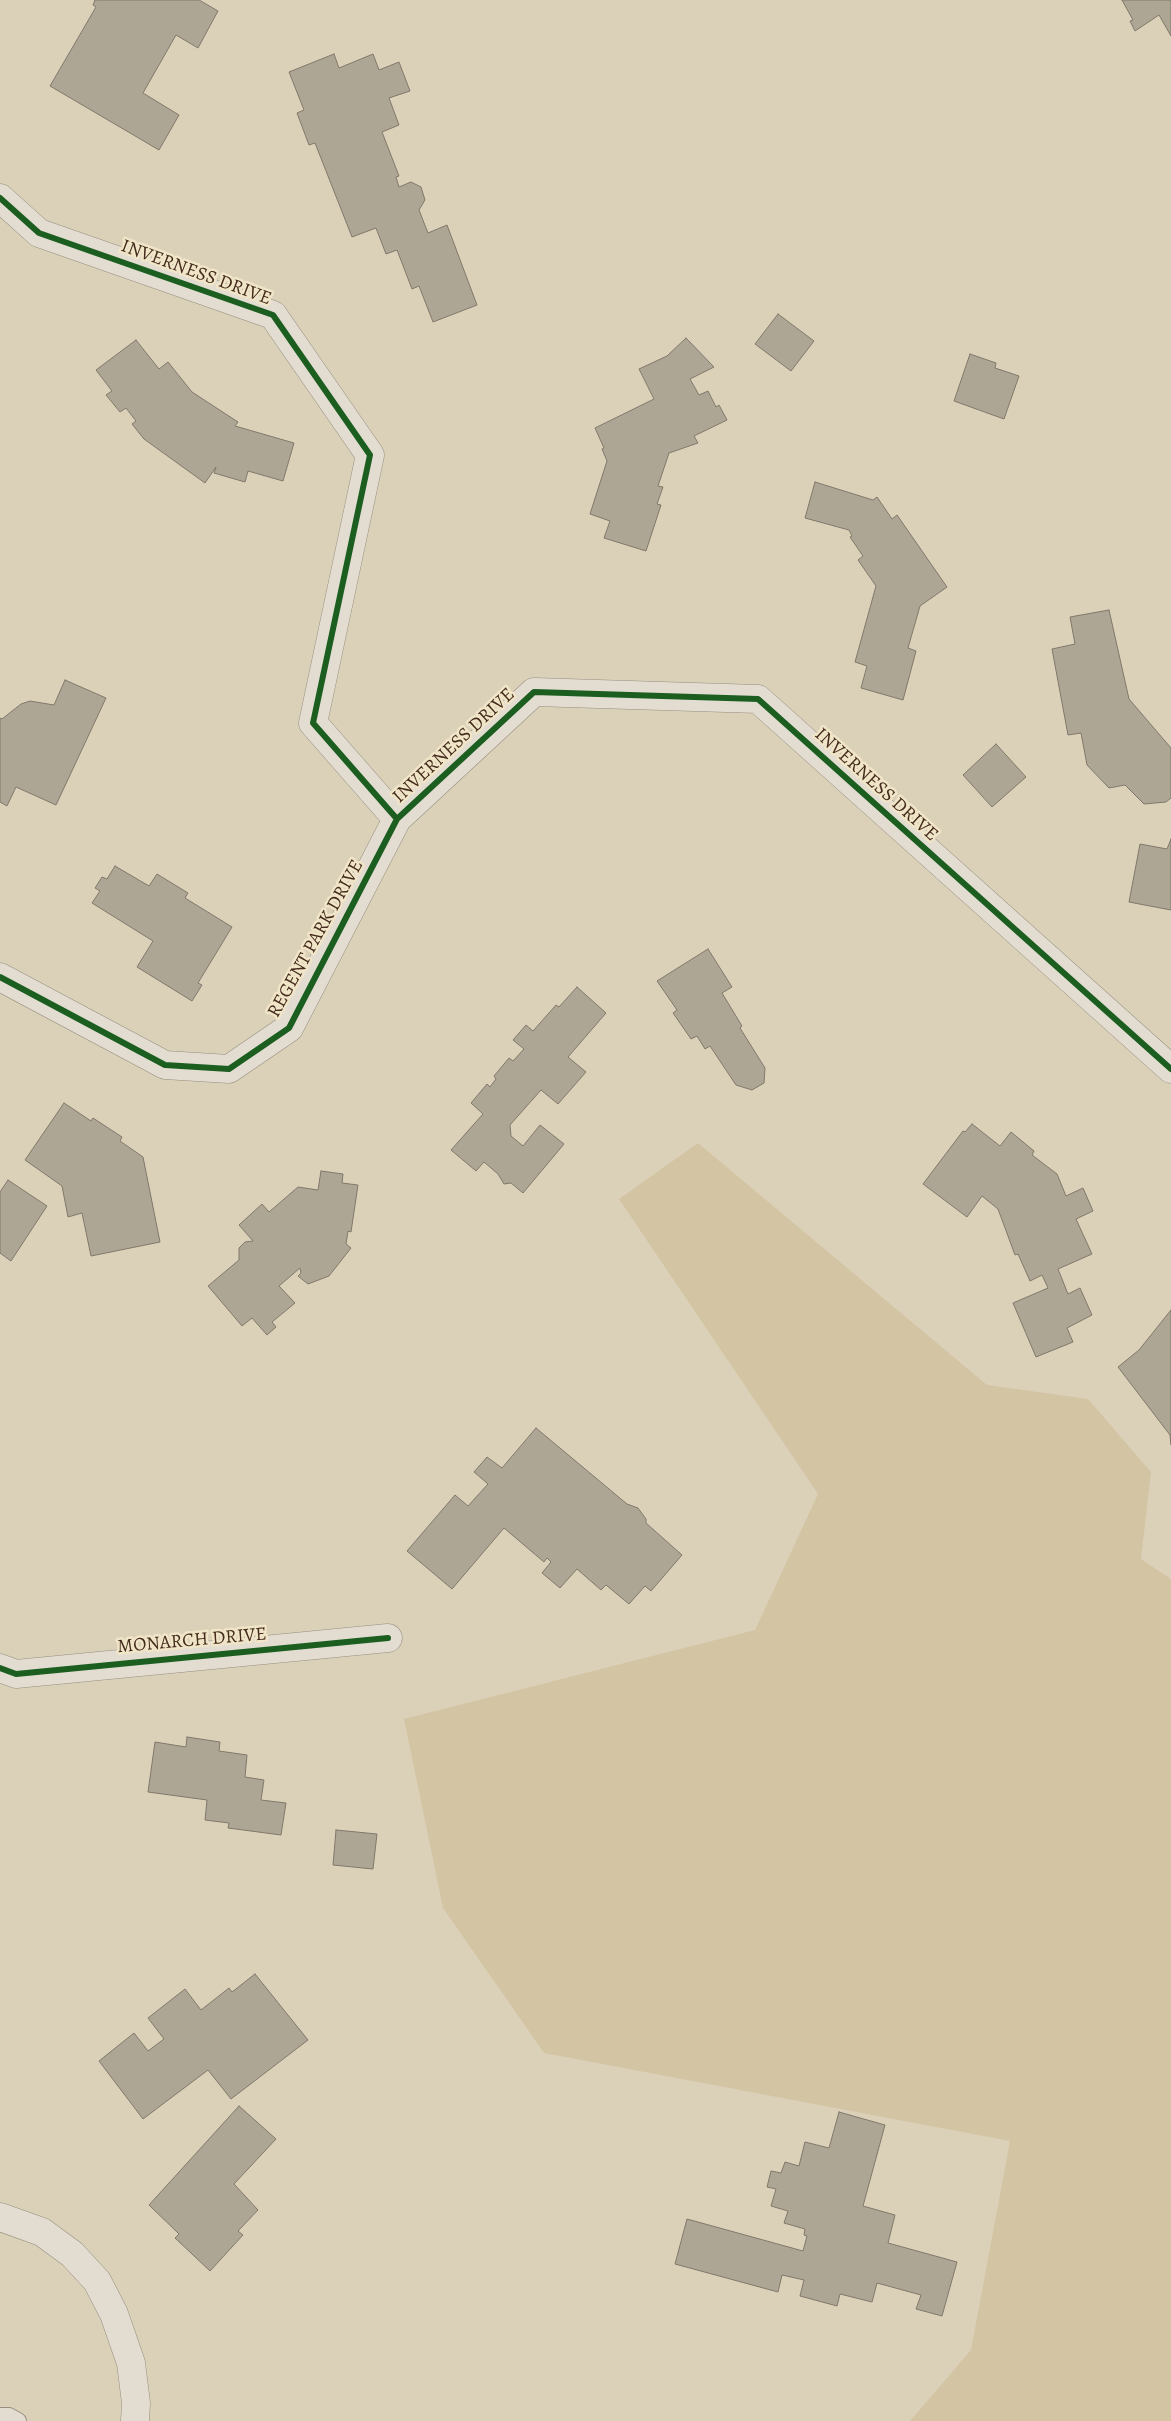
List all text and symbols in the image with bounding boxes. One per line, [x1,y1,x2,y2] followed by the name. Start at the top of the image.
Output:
[118,235,274,311] street label: INVERNESS DRIVE
[388,684,520,808] street label: INVERNESS DRIVE
[810,724,942,846] street label: INVERNESS DRIVE
[263,856,369,1022] street label: REGENT PARK DRIVE
[116,1623,268,1659] street label: MONARCH DRIVE

